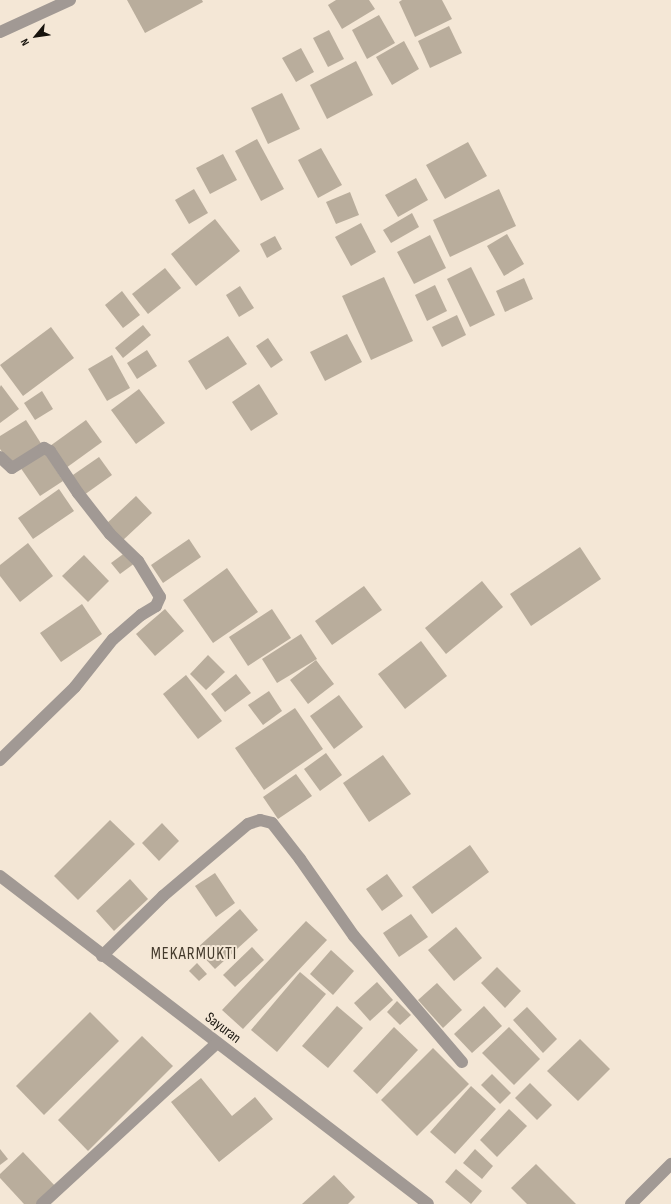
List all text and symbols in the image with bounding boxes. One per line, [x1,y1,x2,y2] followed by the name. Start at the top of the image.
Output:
[16,16,56,56] north arrow
[18,36,32,48] text: N
[151,945,237,965] district label: MEKARMUKTI
[201,1009,245,1047] street label: Sayuran

